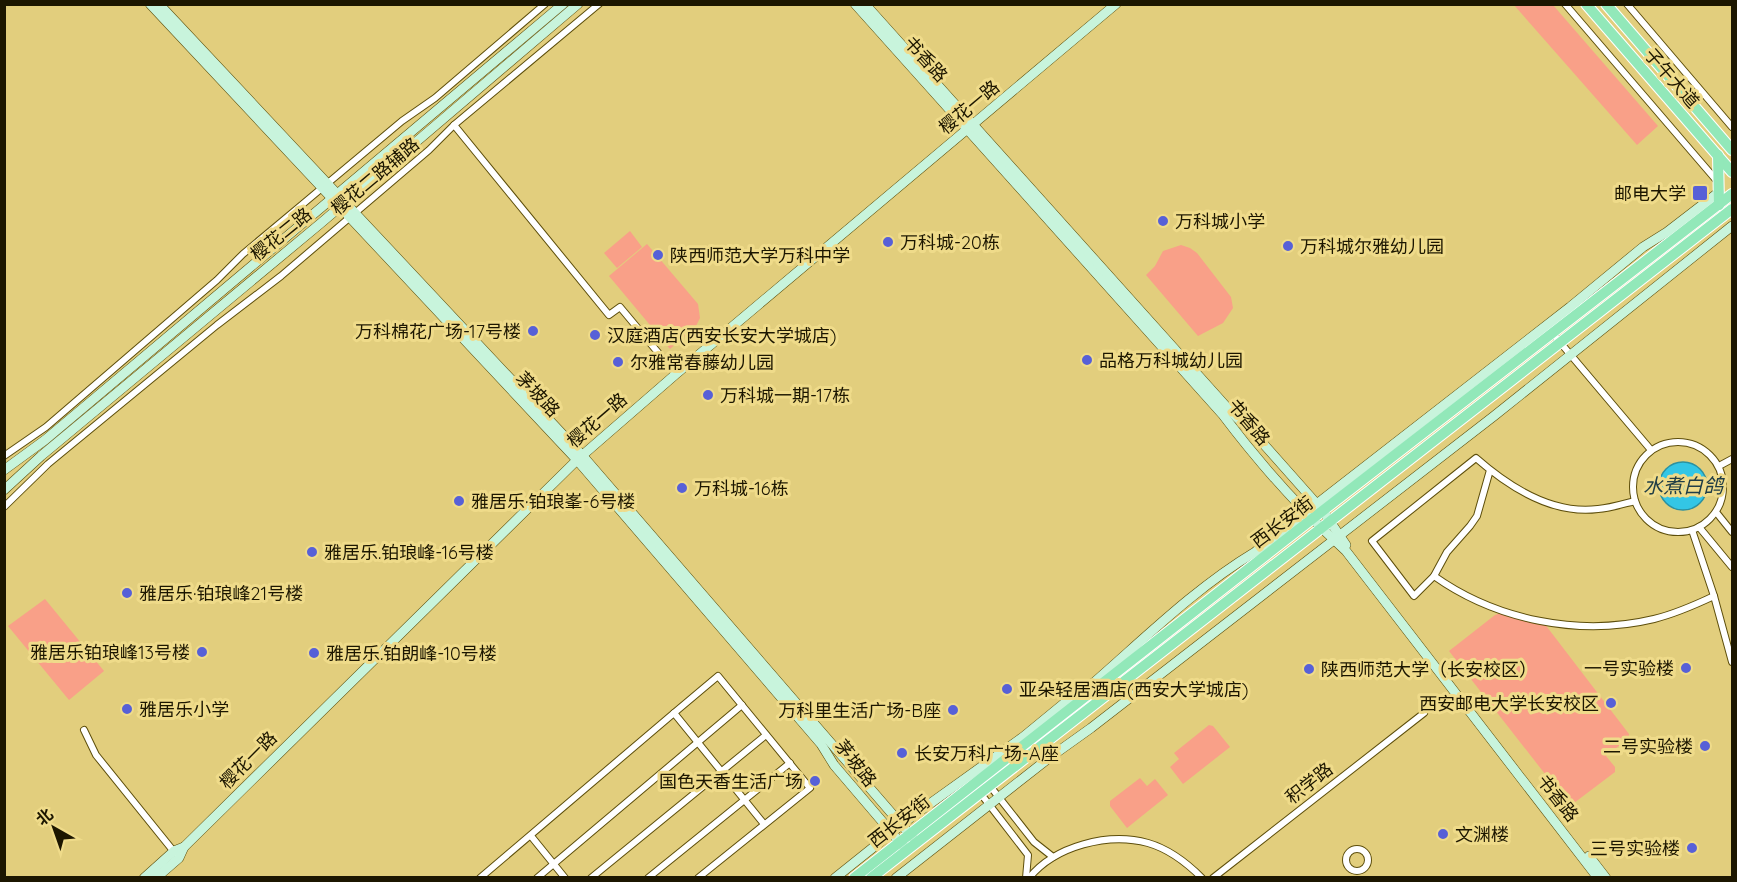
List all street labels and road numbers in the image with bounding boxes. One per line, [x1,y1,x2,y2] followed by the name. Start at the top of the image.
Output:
[899,31,953,87] street label: 书香路
[1640,43,1704,113] street label: 子午大道
[934,75,1004,139] street label: 樱花一路
[326,132,424,220] street label: 樱花二路辅路
[246,202,316,266] street label: 樱花二路
[511,366,565,422] street label: 茅坡路
[562,388,632,452] street label: 樱花一路
[1223,394,1275,450] street label: 书香路
[1246,491,1318,553] street label: 西长安街
[214,726,282,794] street label: 樱花一路
[830,735,882,791] street label: 茅坡路
[1281,757,1337,809] street label: 积学路
[1532,770,1584,826] street label: 书香路
[864,790,934,852] street label: 西长安街

